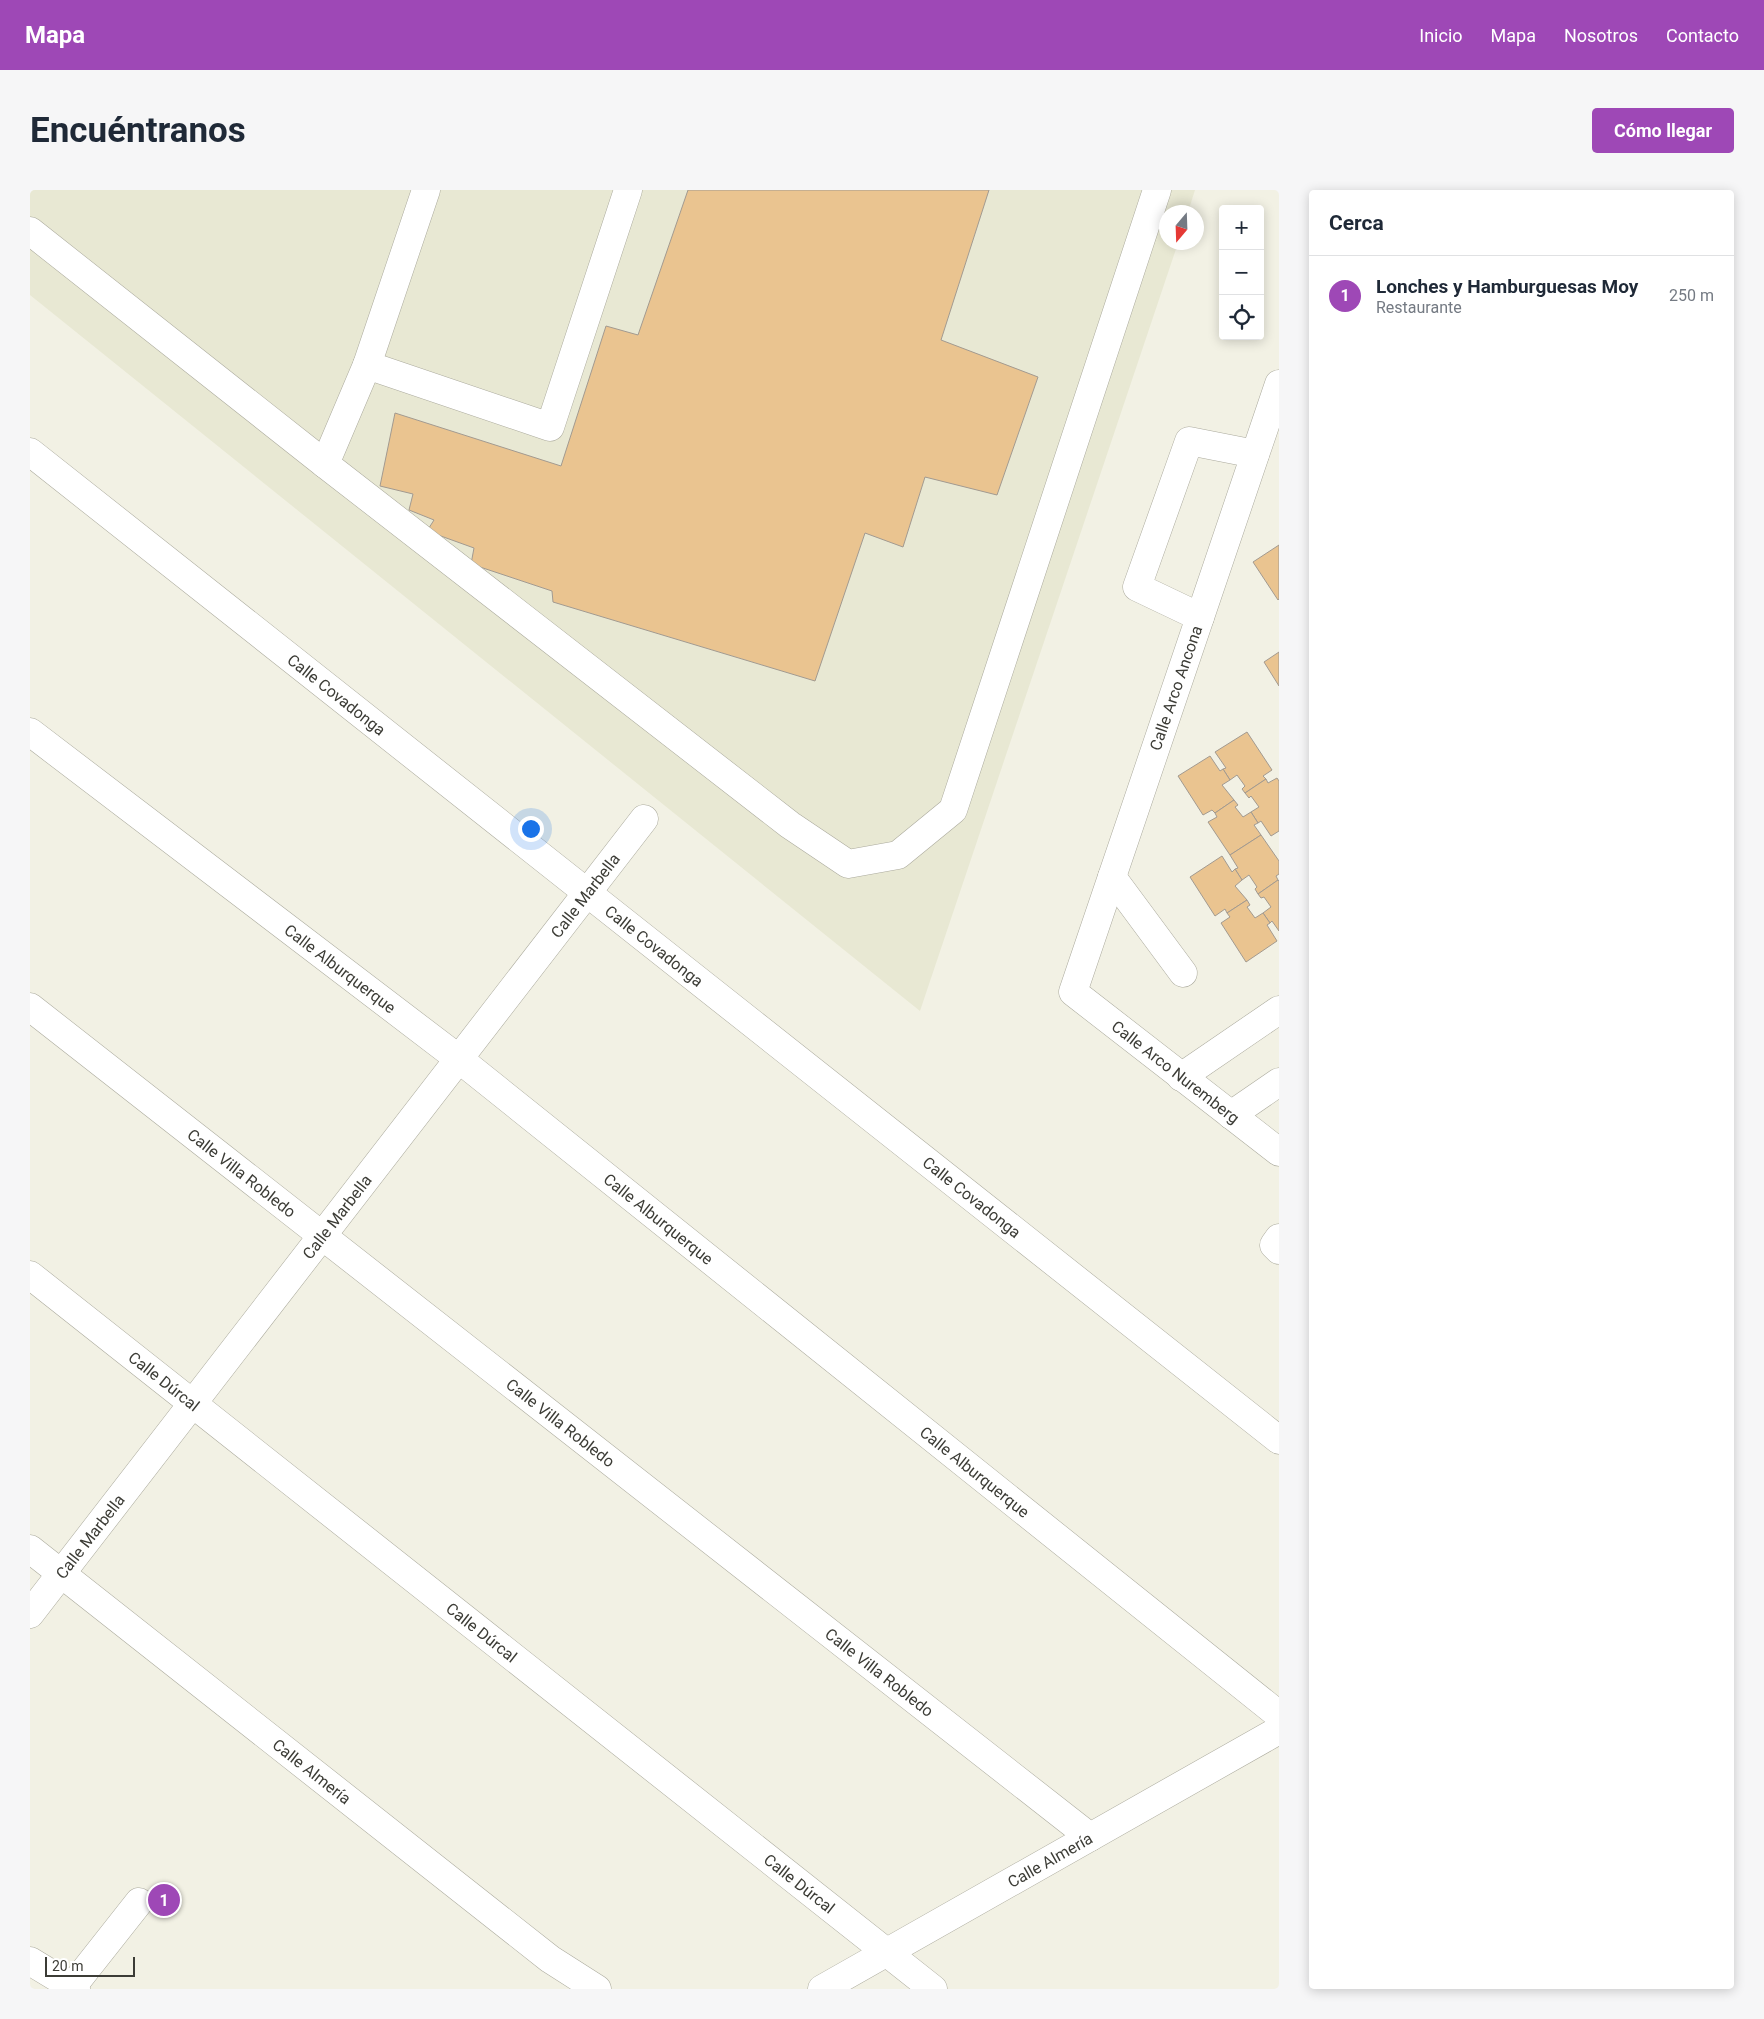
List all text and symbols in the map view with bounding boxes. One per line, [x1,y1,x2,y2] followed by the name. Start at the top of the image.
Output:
[25,21,85,49] text: Mapa
[1419,25,1463,46] text: Inicio
[1491,25,1536,46] text: Mapa
[1564,25,1638,46] text: Nosotros
[1666,25,1739,46] text: Contacto
[1592,108,1734,153] button: Cómo llegar
[30,110,246,151] text: Encuéntranos
[1159,205,1204,250] north arrow
[1219,205,1264,340] map controls
[1219,205,1264,250] button: +
[1329,211,1384,235] text: Cerca
[1219,250,1264,295] button: −
[1376,275,1638,298] text: Lonches y Hamburguesas Moy
[1340,286,1350,305] text: 1
[1669,286,1714,305] text: 250 m
[1219,295,1264,340] button: locate
[1376,298,1462,317] text: Restaurante
[1146,623,1206,753] street label: Calle Arco Ancona
[284,650,390,739] street label: Calle Covadonga
[518,816,544,842] your location
[547,849,624,941] street label: Calle Marbella
[601,901,707,990] street label: Calle Covadonga
[281,920,400,1017] street label: Calle Alburquerque
[1108,1016,1243,1127] street label: Calle Arco Nuremberg
[184,1125,300,1221] street label: Calle Villa Robledo
[919,1152,1025,1242] street label: Calle Covadonga
[600,1169,717,1268] street label: Calle Alburquerque
[298,1171,375,1263] street label: Calle Marbella
[125,1347,203,1415] street label: Calle Dúrcal
[503,1374,619,1471] street label: Calle Villa Robledo
[916,1422,1033,1521] street label: Calle Alburquerque
[51,1491,128,1582] street label: Calle Marbella
[443,1598,521,1666] street label: Calle Dúrcal
[822,1624,938,1721] street label: Calle Villa Robledo
[269,1735,355,1808] street label: Calle Almería
[1004,1828,1096,1891] street label: Calle Almería
[760,1850,839,1917] street label: Calle Dúrcal
[148,1881,180,1919] pin: 1
[45,1954,135,1977] scale bar
[52,1958,84,1974] text: 20 m

